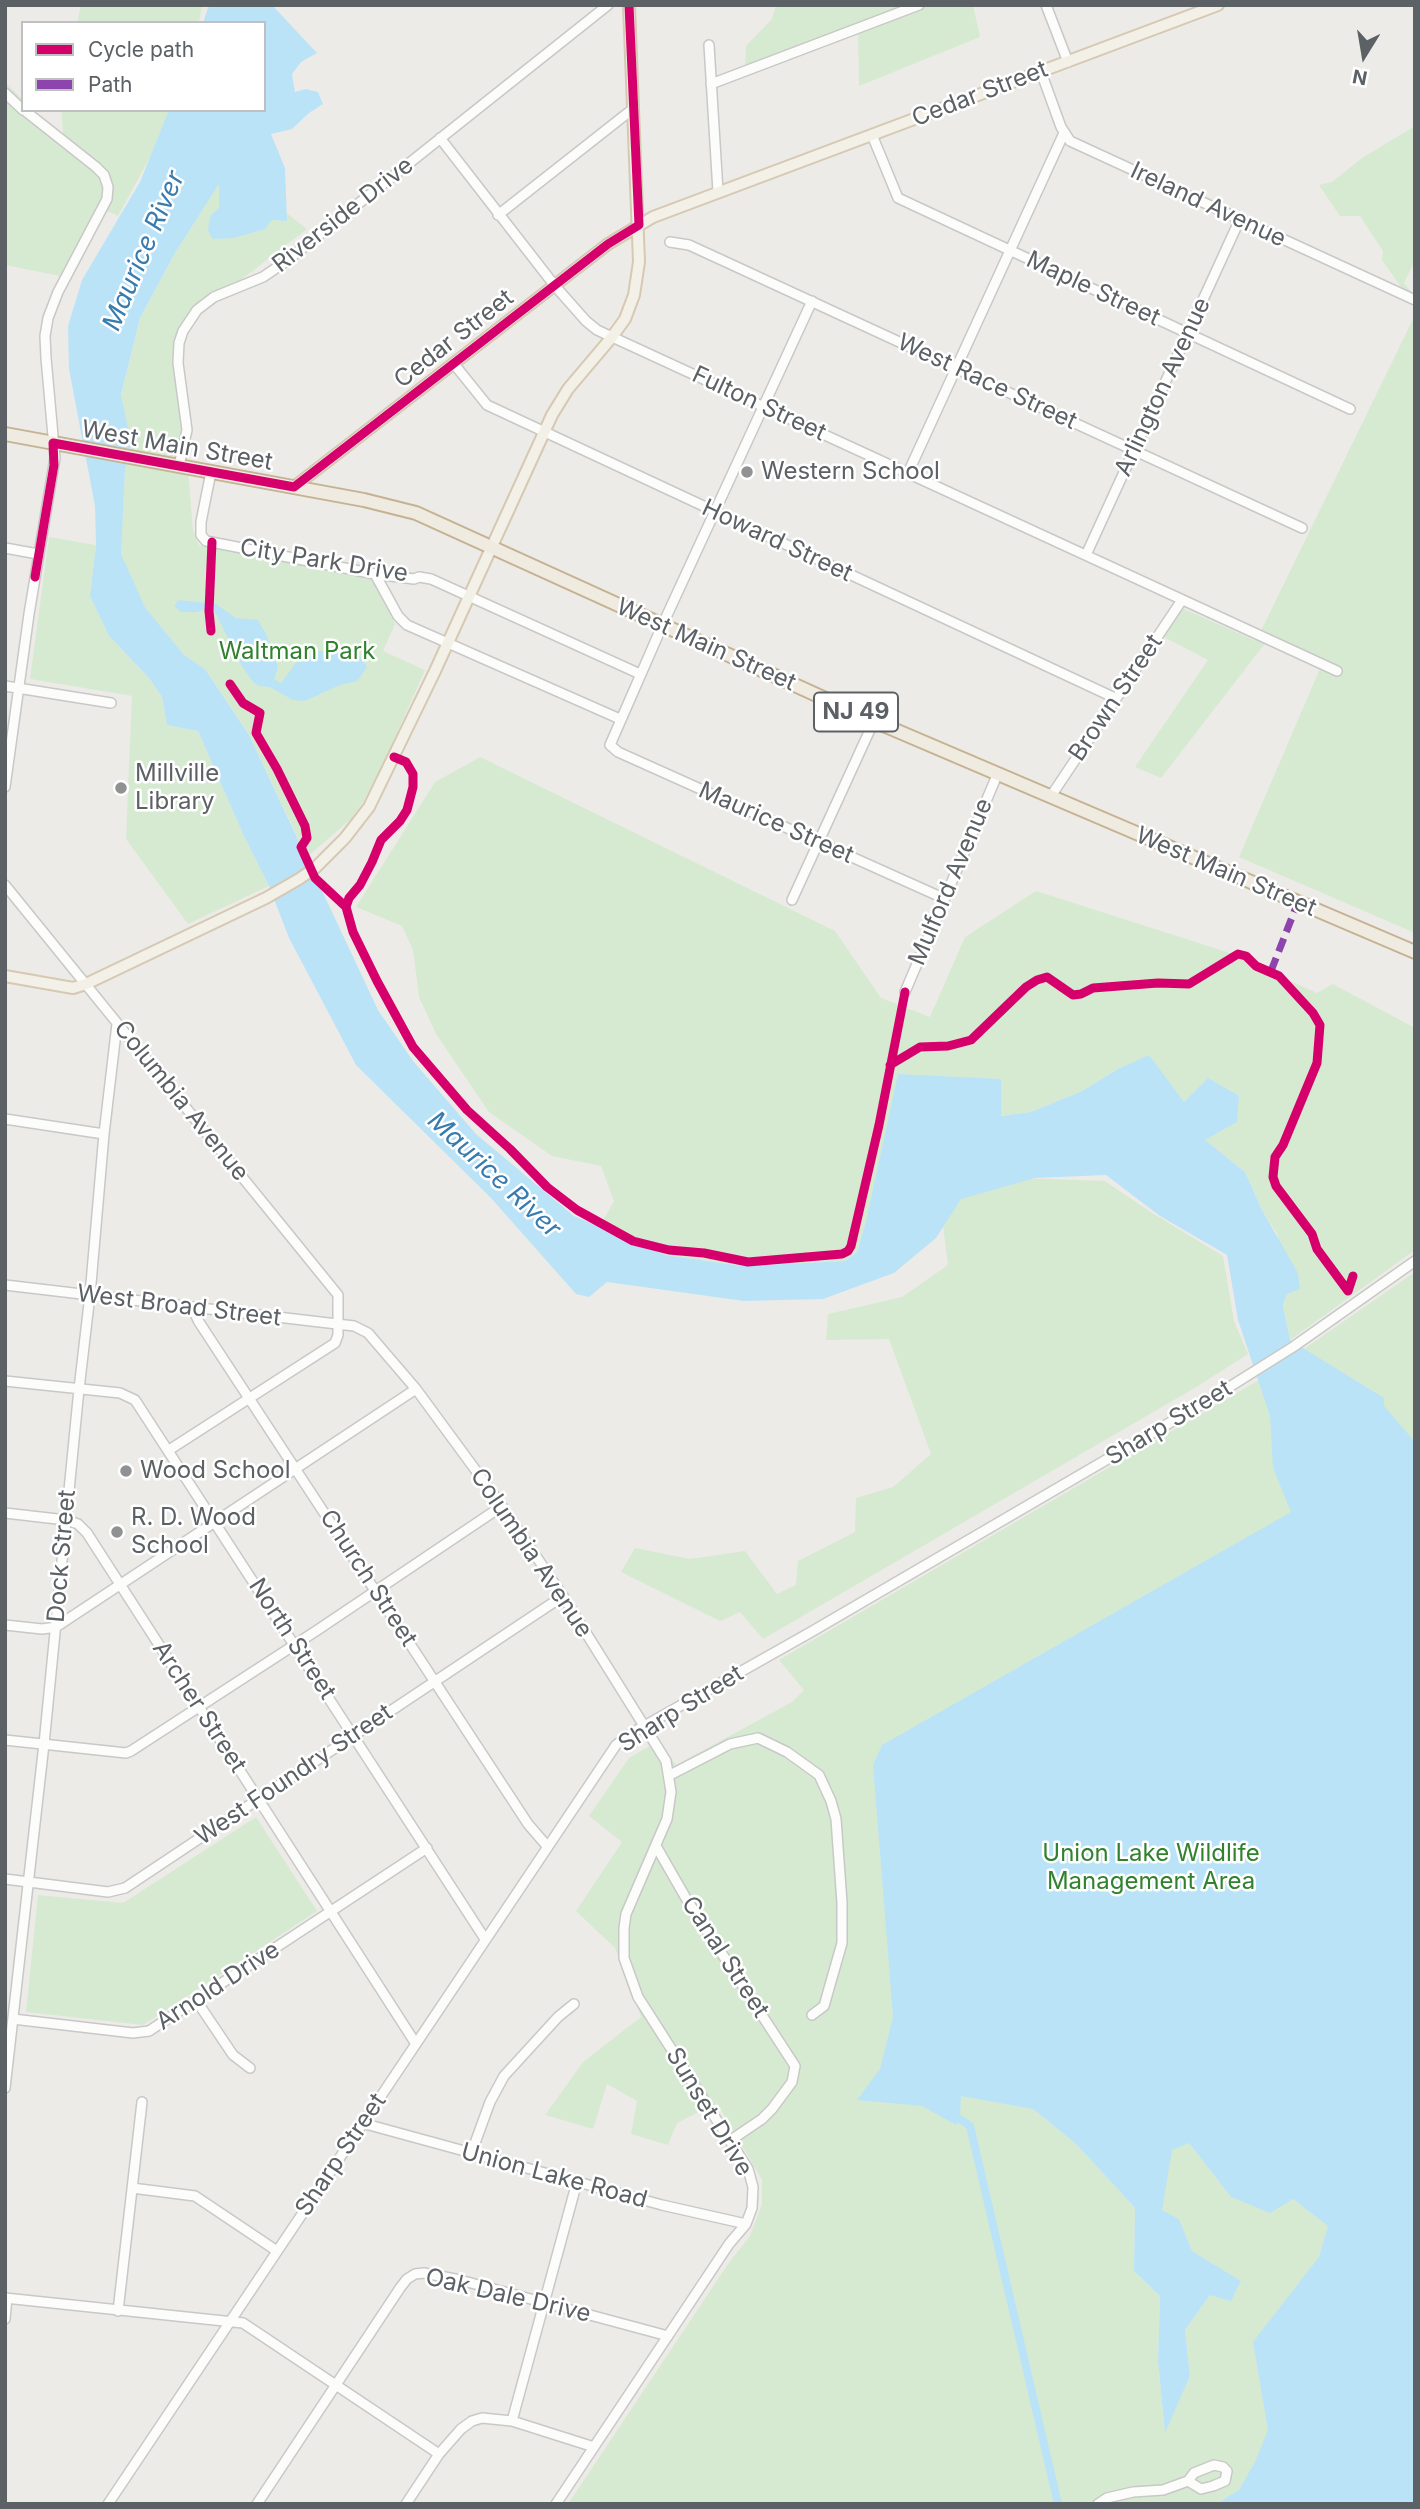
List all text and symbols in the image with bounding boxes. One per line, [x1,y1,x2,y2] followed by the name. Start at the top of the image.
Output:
[21,21,266,112] legend
[1329,21,1399,91] north arrow
[88,37,194,62] text: Cycle path
[908,55,1052,133] street label: Cedar Street
[1351,64,1369,90] text: N
[88,72,133,97] text: Path
[267,151,419,279] street label: Riverside Drive
[1126,156,1290,254] street label: Ireland Avenue
[96,166,192,336] water label: Maurice River
[1022,245,1164,333] street label: Maple Street
[389,284,519,394] street label: Cedar Street
[1109,293,1217,481] street label: Arlington Avenue
[893,328,1081,436] street label: West Race Street
[687,360,831,448] street label: Fulton Street
[79,415,275,477] street label: West Main Street
[761,458,940,486] place label: Western School
[739,464,755,480] marker: Western School
[697,494,857,588] street label: Howard Street
[238,534,410,588] street label: City Park Drive
[612,593,800,697] street label: West Main Street
[1063,629,1169,767] street label: Brown Street
[219,638,375,666] park label: Waltman Park
[814,692,898,732] road number: NJ 49
[135,760,219,816] place label: Millville Library
[694,776,858,870] street label: Maurice Street
[113,780,129,796] marker: Millville Library
[903,794,999,970] street label: Mulford Avenue
[1131,821,1321,923] street label: West Main Street
[108,1015,254,1187] street label: Columbia Avenue
[421,1105,567,1245] water label: Maurice River
[75,1279,283,1333] street label: West Broad Street
[1101,1374,1237,1472] street label: Sharp Street
[140,1457,291,1485] place label: Wood School
[118,1463,134,1479] marker: Wood School
[464,1463,598,1643] street label: Columbia Avenue
[42,1488,82,1624] street label: Dock Street
[131,1504,256,1560] place label: R. D. Wood School
[313,1504,423,1652] street label: Church Street
[109,1524,125,1540] marker: R. D. Wood School
[242,1573,342,1705] street label: North Street
[146,1636,252,1778] street label: Archer Street
[613,1659,749,1759] street label: Sharp Street
[190,1698,398,1852] street label: West Foundry Street
[1042,1840,1260,1896] park label: Union Lake Wildlife Management Area
[675,1891,775,2023] street label: Canal Street
[151,1935,285,2037] street label: Arnold Drive
[659,2043,759,2181] street label: Sunset Drive
[289,2088,393,2222] street label: Sharp Street
[458,2137,650,2215] street label: Union Lake Road
[423,2263,593,2329] street label: Oak Dale Drive

